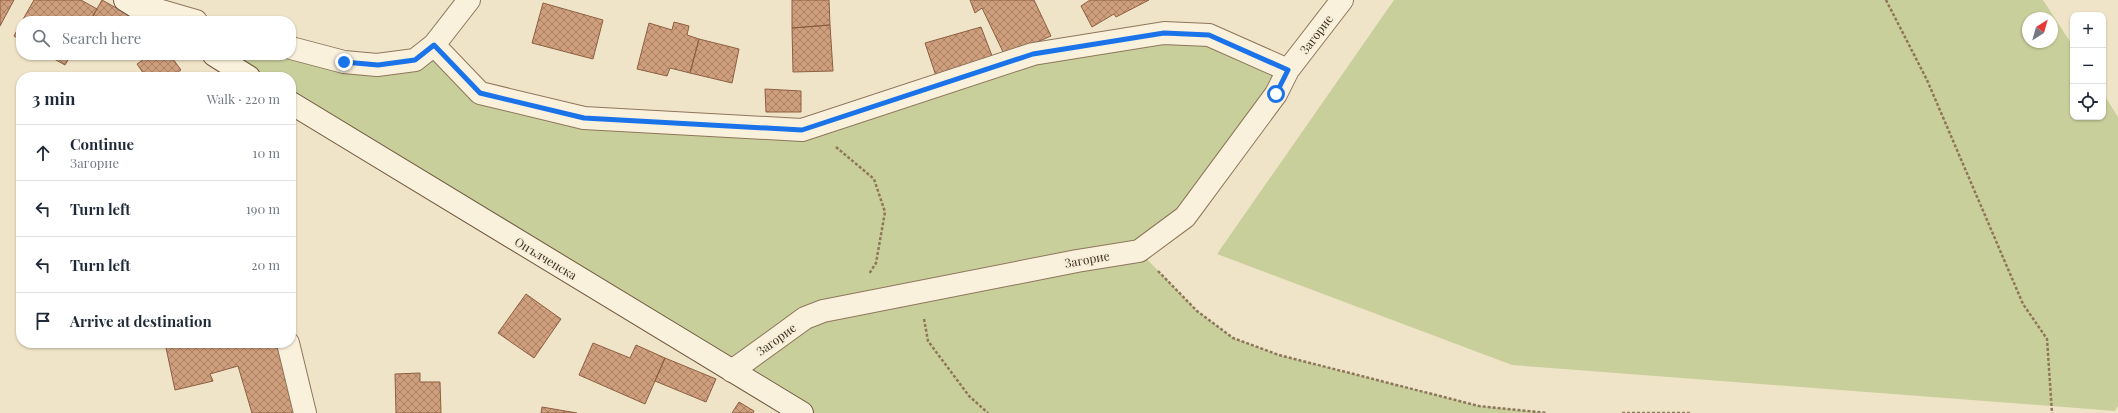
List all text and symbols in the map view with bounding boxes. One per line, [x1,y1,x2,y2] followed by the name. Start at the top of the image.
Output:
[1296,11,1336,57] street label: Загорие
[2022,12,2058,48] north arrow
[2070,12,2106,120] map controls
[2070,12,2106,48] button: +
[16,16,296,60] search box
[30,27,52,49] icon: search
[62,28,141,48] text: Search here
[2070,48,2106,84] button: −
[335,53,353,71] route end
[2070,84,2106,120] button: locate
[1267,85,1285,103] route start
[32,87,75,109] text: 3 min
[207,90,280,107] text: Walk · 220 m
[70,134,134,154] text: Continue
[32,142,54,164] icon: ahead
[253,144,280,161] text: 10 m
[70,154,119,171] text: Загорие
[32,198,54,220] icon: left
[70,199,131,219] text: Turn left
[246,200,280,217] text: 190 m
[512,233,580,283] street label: Опълченска
[1063,247,1111,271] street label: Загорие
[32,254,54,276] icon: left
[70,255,131,275] text: Turn left
[251,256,280,273] text: 20 m
[32,310,54,332] icon: arrive
[70,311,212,331] text: Arrive at destination
[753,319,799,359] street label: Загорие

